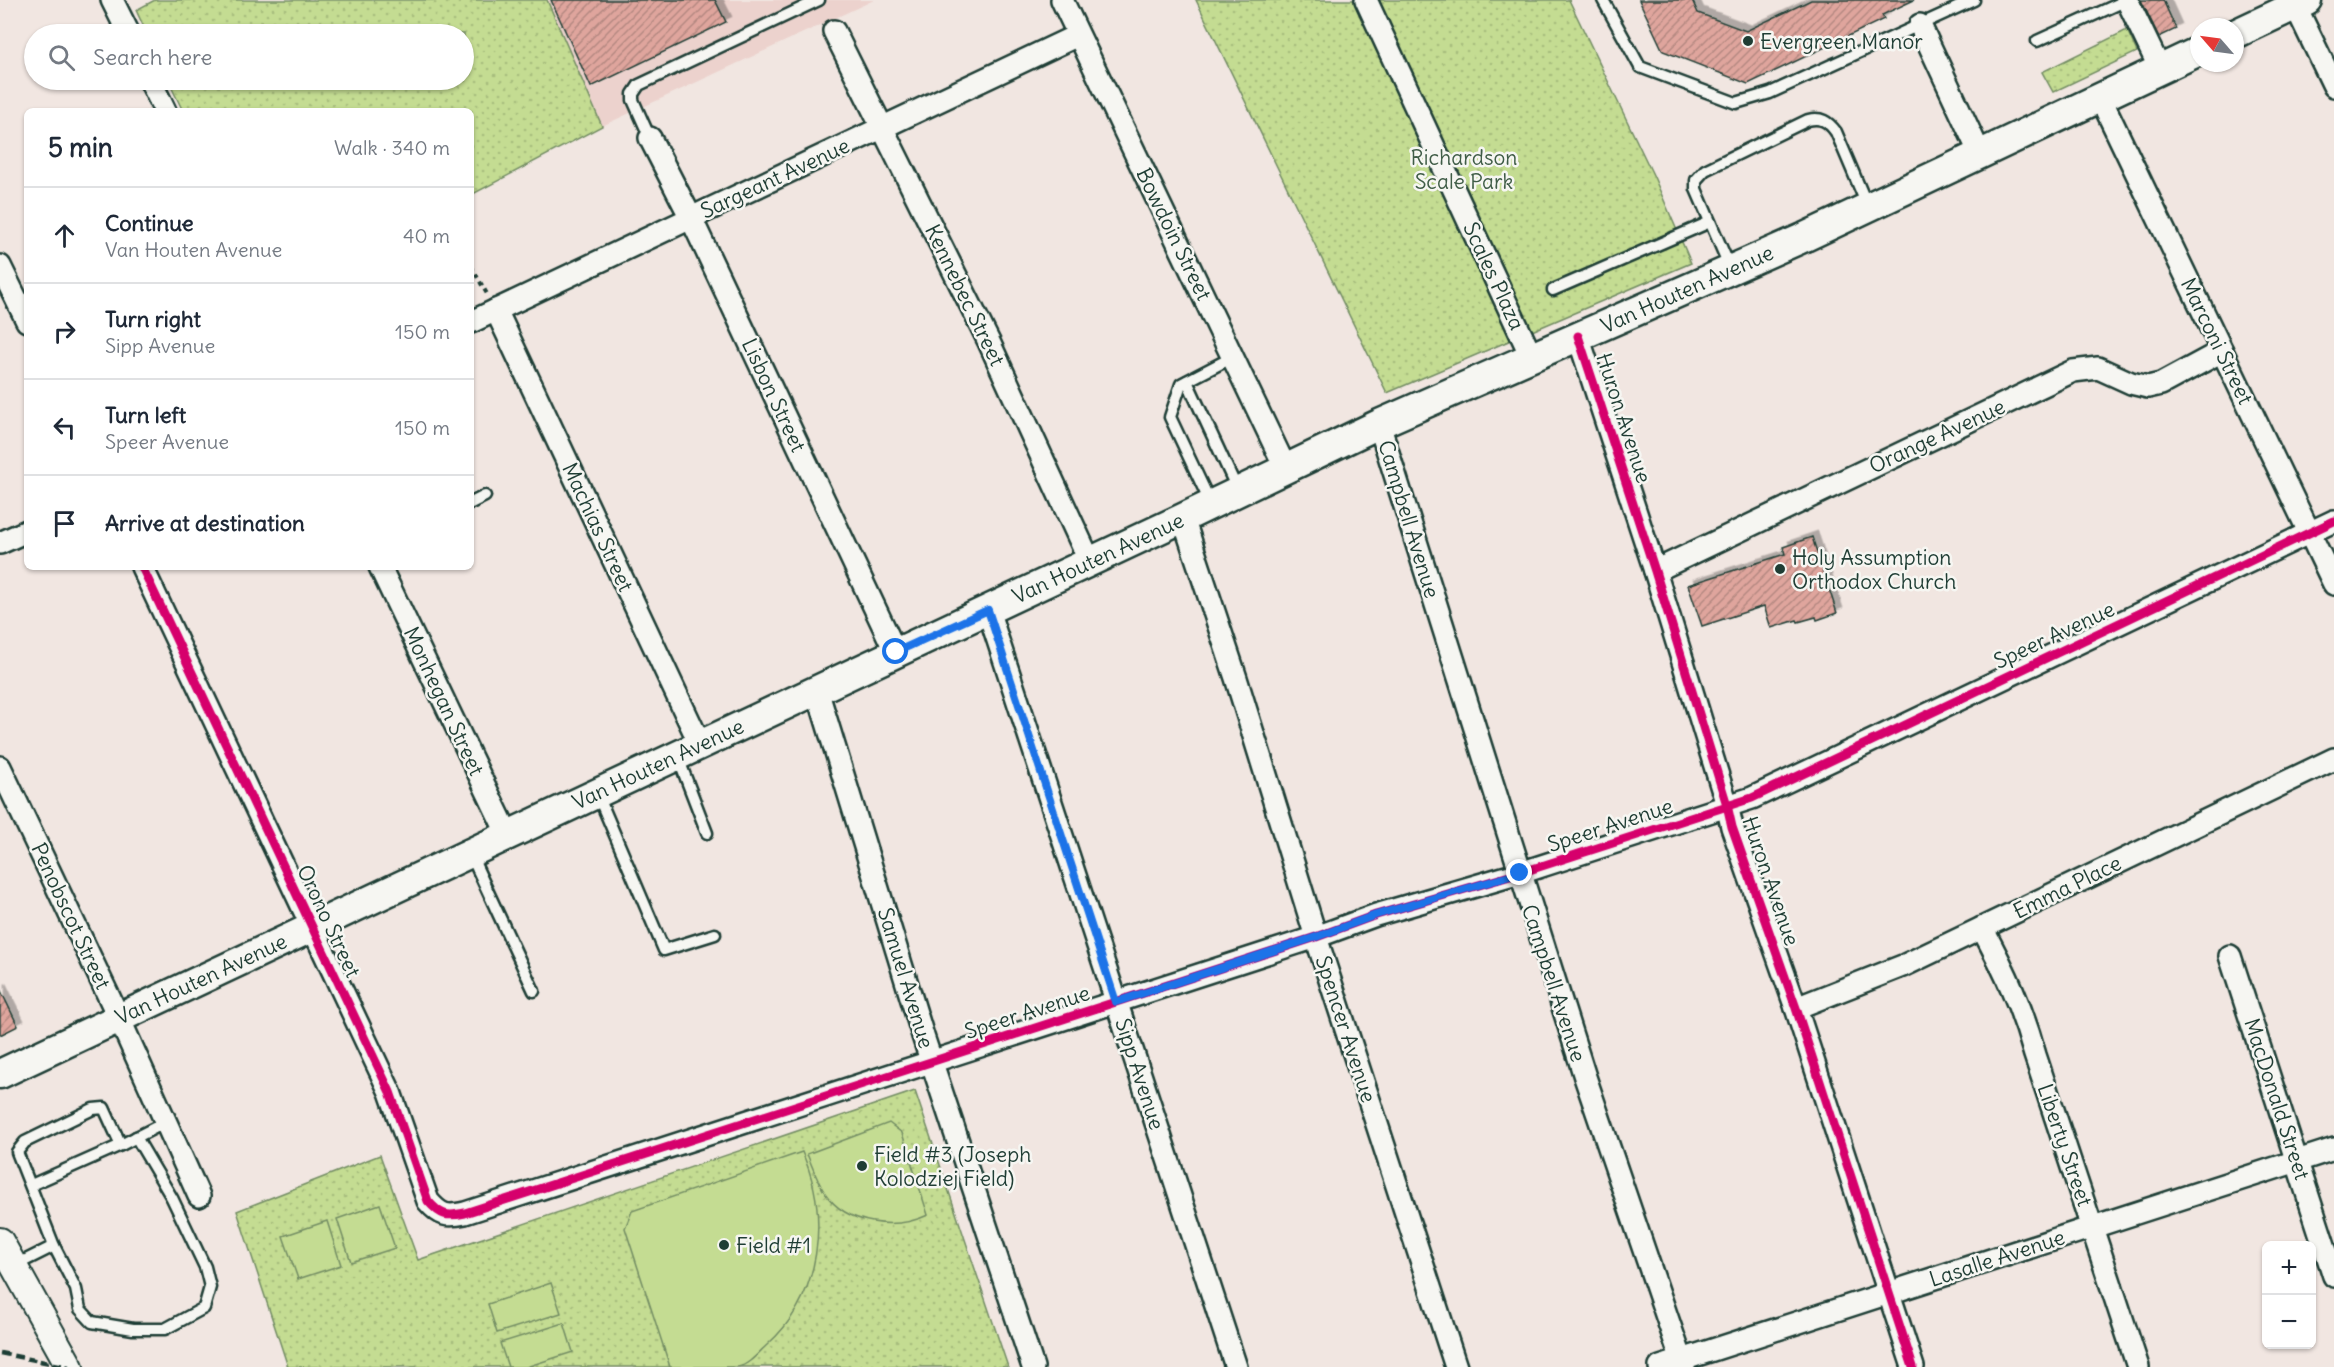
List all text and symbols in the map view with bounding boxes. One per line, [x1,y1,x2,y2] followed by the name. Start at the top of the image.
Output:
[2190,18,2244,72] north arrow
[24,24,474,90] search box
[1760,28,1923,55] place label: Evergreen Manor
[1741,34,1755,48] marker: Evergreen Manor
[45,41,78,74] icon: search
[93,43,212,71] text: Search here
[48,131,113,164] text: 5 min
[696,132,854,224] street label: Sargeant Avenue
[334,135,450,160] text: Walk · 340 m
[1410,144,1518,195] park label: Richardson Scale Park
[1130,163,1218,305] street label: Bowdoin Street
[105,209,194,237] text: Continue
[1457,218,1531,334] street label: Scales Plaza
[48,219,81,252] icon: ahead
[919,220,1011,370] street label: Kennebec Street
[403,223,450,248] text: 40 m
[105,237,282,262] text: Van Houten Avenue
[1596,239,1778,339] street label: Van Houten Avenue
[2175,273,2259,409] street label: Marconi Street
[105,305,201,333] text: Turn right
[48,315,81,348] icon: right
[395,319,450,344] text: 150 m
[105,333,215,358] text: Sipp Avenue
[736,334,812,456] street label: Lisbon Street
[1590,350,1658,486] street label: Huron Avenue
[1865,393,2009,479] street label: Orange Avenue
[105,401,186,429] text: Turn left
[48,411,81,444] icon: left
[395,415,450,440] text: 150 m
[105,429,229,454] text: Speer Avenue
[1372,437,1446,601] street label: Campbell Avenue
[556,458,640,596] street label: Machias Street
[1008,506,1188,610] street label: Van Houten Avenue
[48,507,81,540] icon: arrive
[105,509,305,537] text: Arrive at destination
[1792,544,1956,595] place label: Holy Assumption Orthodox Church
[1773,562,1787,576] marker: Holy Assumption Orthodox Church
[1989,595,2119,675] street label: Speer Avenue
[398,622,490,780] street label: Monhegan Street
[882,638,908,664] route start
[568,712,748,816] street label: Van Houten Avenue
[1544,792,1676,858] street label: Speer Avenue
[1736,813,1806,949] street label: Huron Avenue
[25,838,117,994] street label: Penobscot Street
[2009,849,2125,925] street label: Emma Place
[1506,859,1532,885] route end
[291,860,367,982] street label: Orono Street
[1516,901,1592,1065] street label: Campbell Avenue
[872,904,940,1052] street label: Samuel Avenue
[111,927,291,1031] street label: Van Houten Avenue
[1310,952,1382,1106] street label: Spencer Avenue
[961,979,1093,1045] street label: Speer Avenue
[1109,1015,1171,1133] street label: Sipp Avenue
[2238,1015,2316,1183] street label: MacDonald Street
[2031,1080,2099,1210] street label: Liberty Street
[874,1141,1031,1192] place label: Field #3 (Joseph Kolodziej Field)
[855,1159,869,1173] marker: Field #3 (Joseph Kolodziej Field)
[1926,1223,2068,1293] street label: Lasalle Avenue
[736,1232,811,1259] place label: Field #1
[717,1238,731,1252] marker: Field #1
[2262,1241,2316,1349] map controls
[2262,1241,2316,1295] button: +
[2262,1295,2316,1349] button: −

